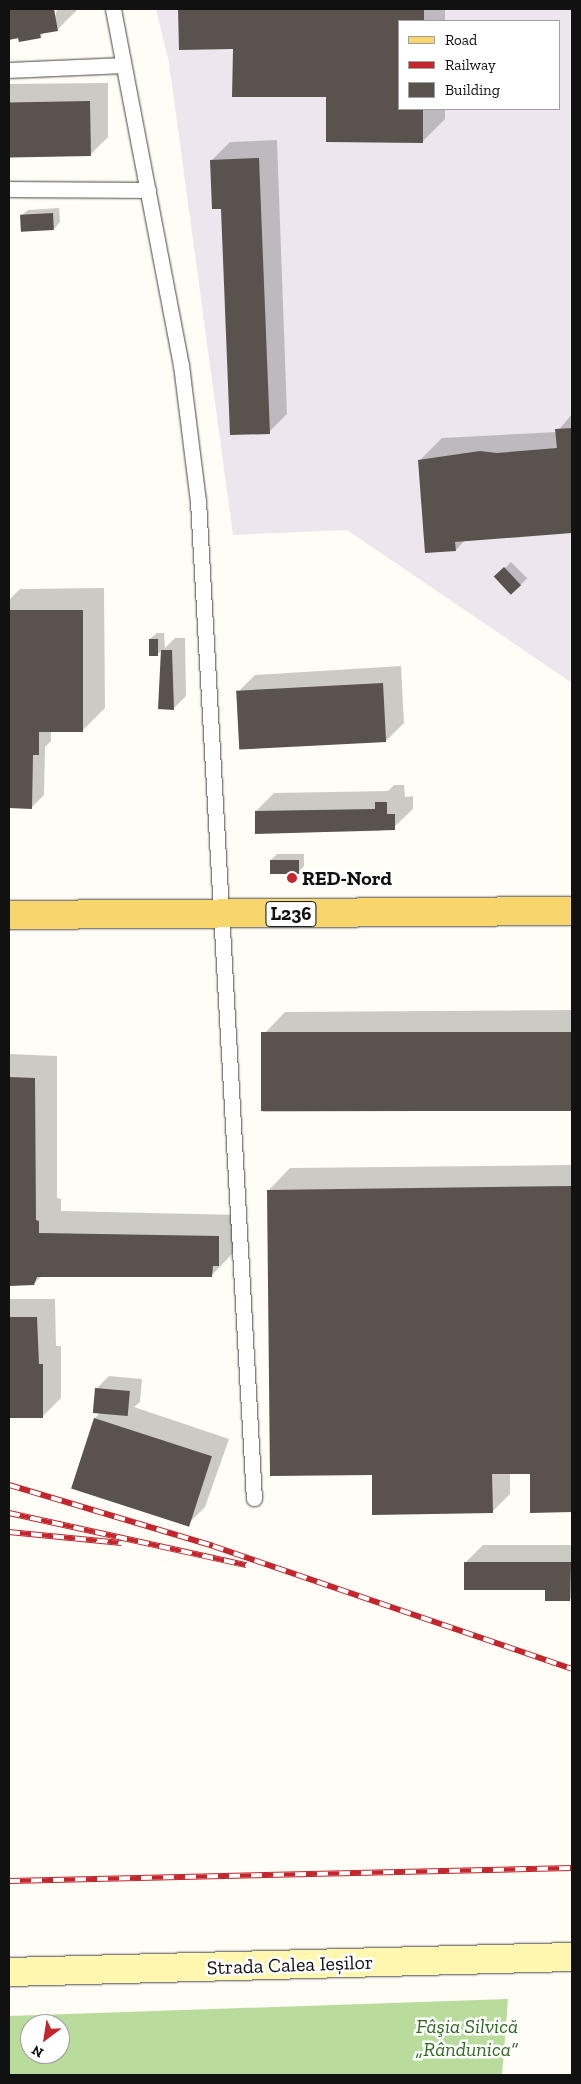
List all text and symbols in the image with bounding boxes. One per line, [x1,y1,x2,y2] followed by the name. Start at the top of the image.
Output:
[398,20,561,110] legend
[445,31,477,49] text: Road
[445,56,496,74] text: Railway
[445,81,500,99] text: Building
[302,866,392,890] place label: RED-Nord
[286,872,298,884] marker: RED-Nord
[265,898,317,931] road number: L236
[206,1950,374,1980] street label: Strada Calea Ieșilor
[20,2014,70,2064] north arrow
[416,2014,518,2061] park label: Fâşia Silvică „Rândunica“
[29,2041,46,2061] text: N

